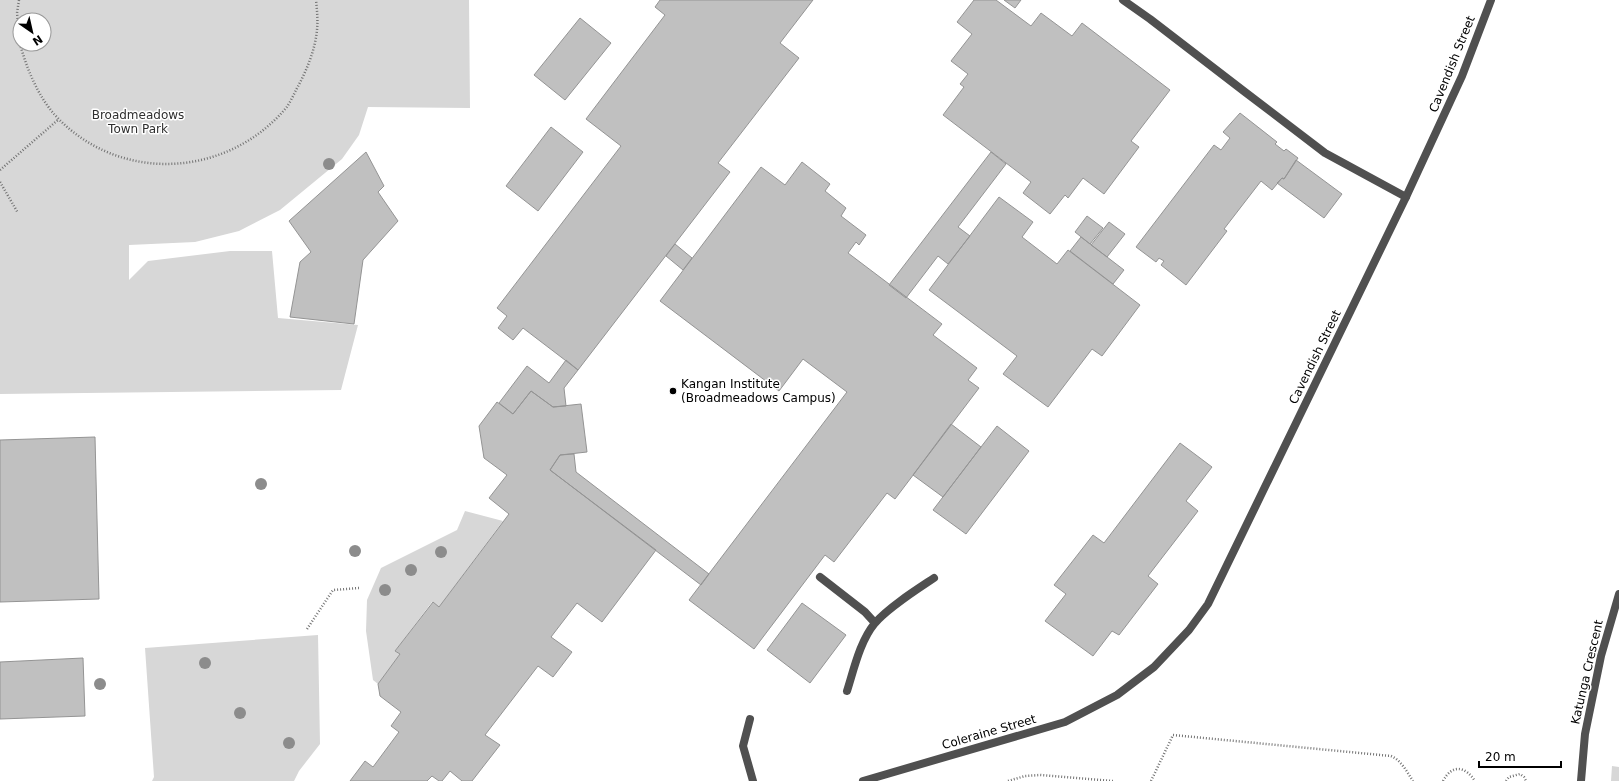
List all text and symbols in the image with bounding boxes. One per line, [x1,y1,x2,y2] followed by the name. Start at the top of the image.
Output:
[12,12,52,52] north arrow
[1426,13,1478,114] street label: Cavendish Street
[30,32,45,48] text: N
[92,108,184,136] park label: Broadmeadows Town Park
[1286,307,1344,406] street label: Cavendish Street
[681,377,836,405] place label: Kangan Institute (Broadmeadows Campus)
[668,386,678,396] marker: Kangan Institute (Broadmeadows Campus)
[1568,618,1606,726] street label: Katunga Crescent
[940,712,1038,752] street label: Coleraine Street
[1479,743,1561,769] scale bar
[1485,750,1516,764] text: 20 m

